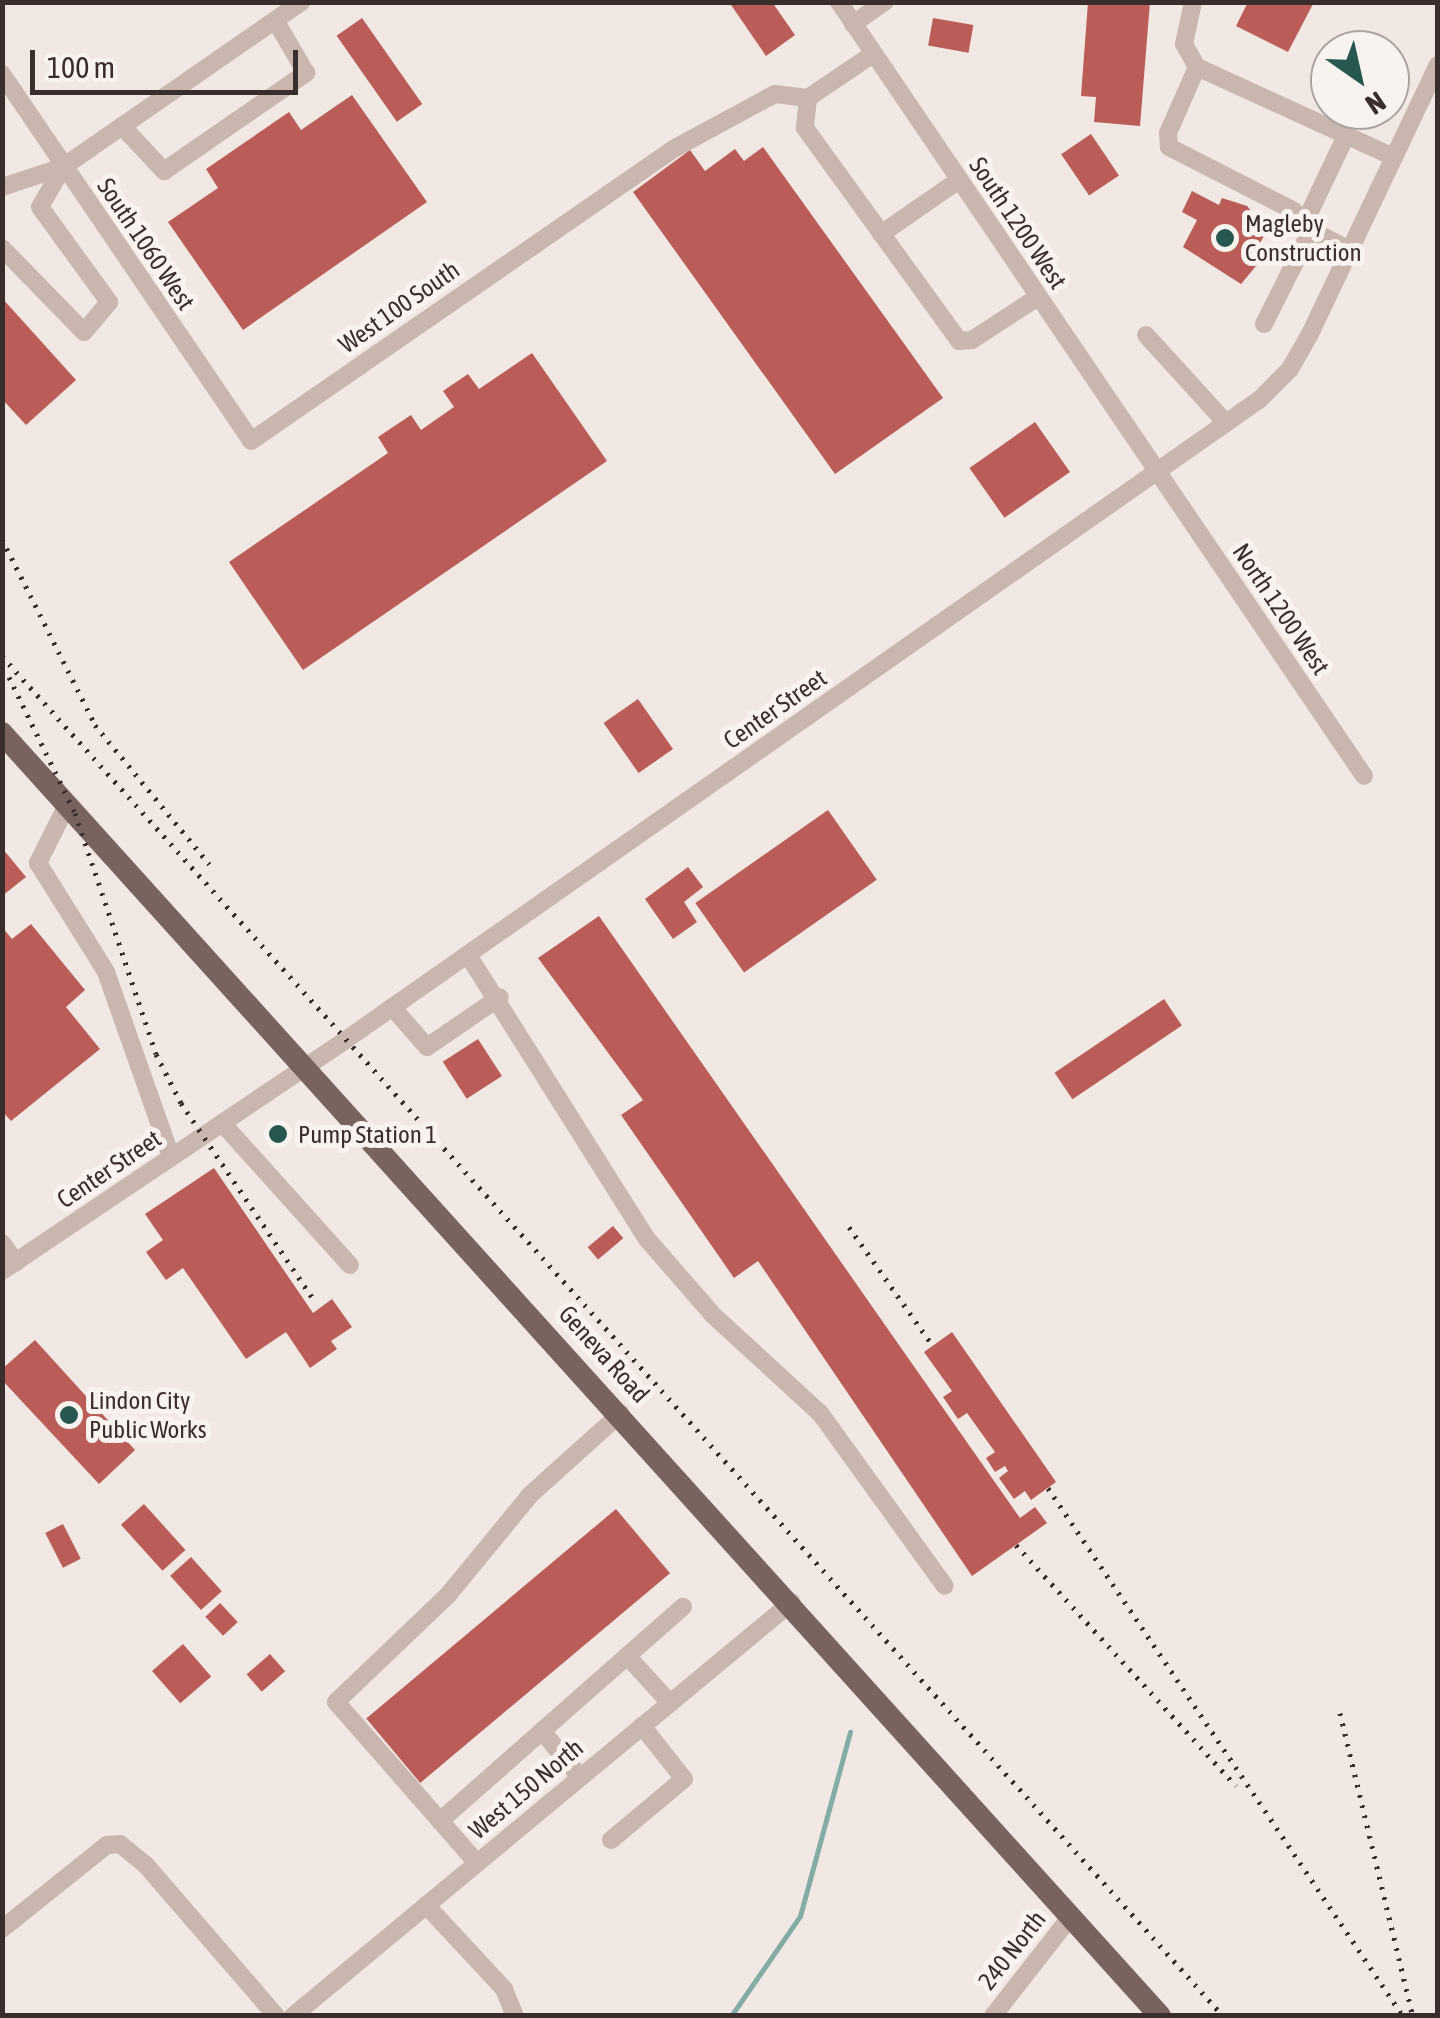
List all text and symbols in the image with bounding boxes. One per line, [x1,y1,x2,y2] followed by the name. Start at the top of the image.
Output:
[35,30,302,92] scale bar
[1310,30,1410,130] north arrow
[47,50,115,84] text: 100 m
[1360,85,1391,121] text: N
[963,152,1073,294] street label: South 1200 West
[91,173,201,315] street label: South 1060 West
[1245,209,1362,268] place label: Magleby Construction
[1214,227,1236,249] marker: Magleby Construction
[333,254,465,360] street label: West 100 South
[1226,538,1336,680] street label: North 1200 West
[718,663,832,755] street label: Center Street
[298,1119,437,1149] place label: Pump Station 1
[51,1123,167,1215] street label: Center Street
[267,1123,289,1145] marker: Pump Station 1
[552,1299,656,1409] street label: Geneva Road
[89,1386,207,1445] place label: Lindon City Public Works
[58,1404,80,1426] marker: Lindon City Public Works
[463,1733,589,1845] street label: West 150 North
[972,1905,1052,1995] street label: 240 North

